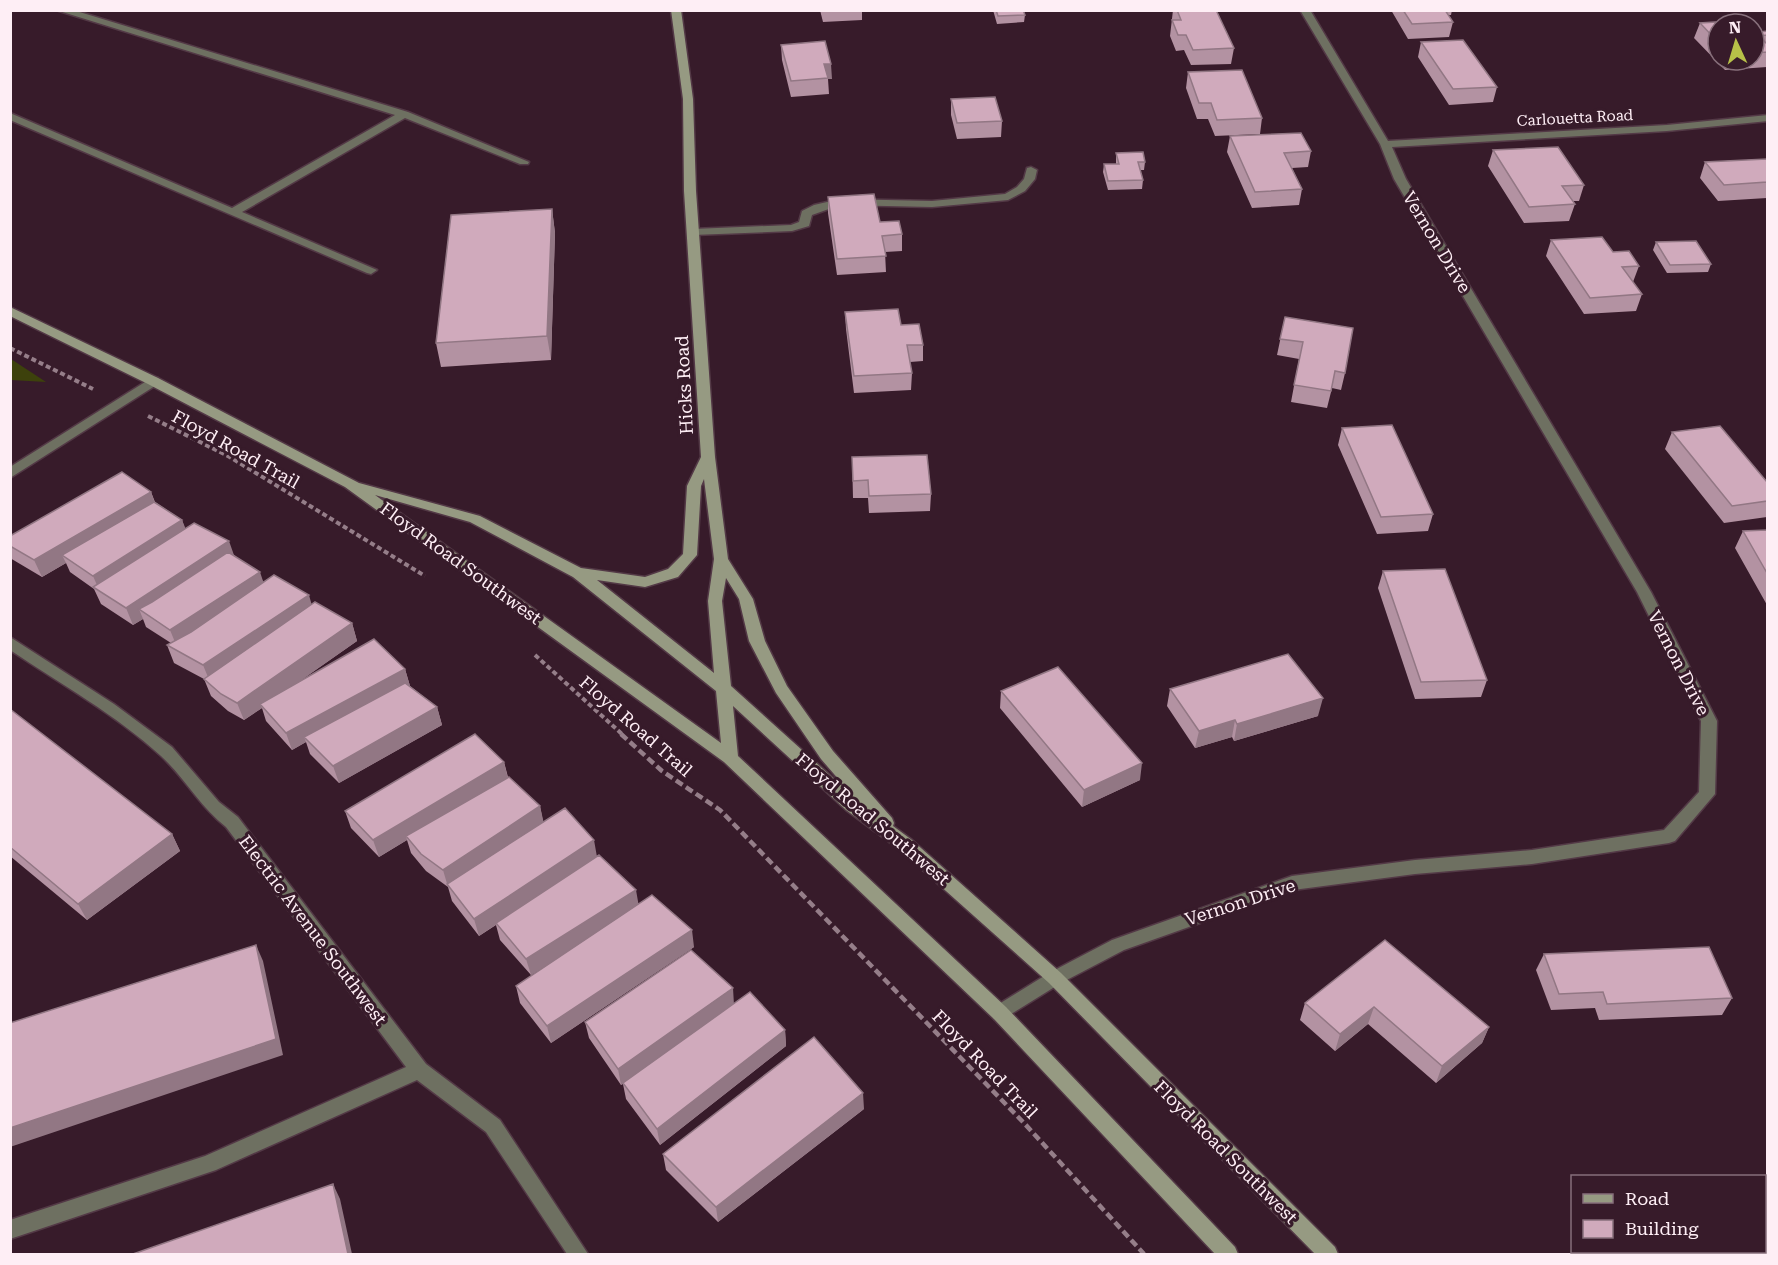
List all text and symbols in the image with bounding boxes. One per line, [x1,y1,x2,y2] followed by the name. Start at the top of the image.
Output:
[1706,12,1766,72] north arrow
[1728,18,1742,37] text: N
[1516,106,1634,130] street label: Carlouetta Road
[1398,187,1476,297] street label: Vernon Drive
[671,334,697,435] street label: Hicks Road
[169,405,304,493] street label: Floyd Road Trail
[376,498,546,629] street label: Floyd Road Southwest
[1644,607,1714,719] street label: Vernon Drive
[575,671,697,781] street label: Floyd Road Trail
[792,749,954,890] street label: Floyd Road Southwest
[235,831,391,1029] street label: Electric Avenue Southwest
[1182,874,1298,930] street label: Vernon Drive
[928,1006,1042,1123] street label: Floyd Road Trail
[1150,1076,1302,1228] street label: Floyd Road Southwest
[1571,1175,1766,1253] legend
[1625,1188,1670,1209] text: Road
[1625,1218,1699,1239] text: Building

